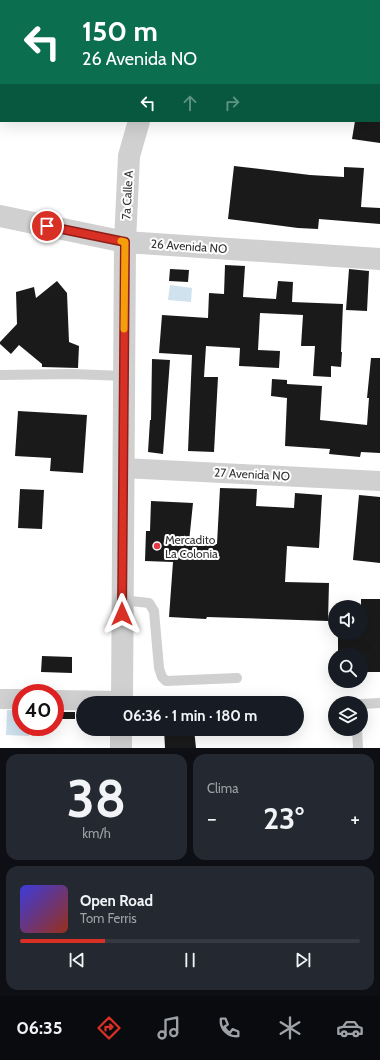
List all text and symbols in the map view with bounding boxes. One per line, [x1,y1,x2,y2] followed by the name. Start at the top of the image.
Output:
[82,14,158,48] text: 150 m
[16,16,68,68] icon: left
[82,48,197,70] text: 26 Avenida NO
[137,92,159,114] icon: left
[179,92,201,114] icon: ahead
[221,92,243,114] icon: right
[118,169,136,220] street label: 7a Calle A
[30,209,64,243] pin
[36,215,58,237] icon: arrive
[150,236,228,256] street label: 26 Avenida NO
[214,465,290,483] street label: 27 Avenida NO
[165,532,218,561] place label: Mercadito La Colonia
[152,541,162,551] marker: Mercadito La Colonia
[101,593,143,635] position arrow
[328,600,368,736] map controls
[328,600,368,640] button: sound
[328,648,368,688] button: search
[12,684,64,736] speed limit sign: 40
[328,696,368,736] button: layers
[123,707,257,725] text: 06:36 · 1 min · 180 m
[67,767,126,830] text: 38
[207,780,238,796] text: Clima
[263,800,304,837] text: 23°
[207,805,217,832] text: −
[350,805,360,832] text: +
[82,825,111,841] text: km/h
[80,892,153,910] text: Open Road
[80,910,137,926] text: Tom Ferris
[66,949,88,971] icon: previous
[179,949,201,971] icon: pause
[292,949,314,971] icon: next
[95,1014,123,1042] icon: directions
[155,1014,183,1042] icon: music
[215,1014,243,1042] icon: phone
[276,1014,304,1042] icon: climate
[336,1014,364,1042] icon: car
[16,1017,62,1039] text: 06:35

